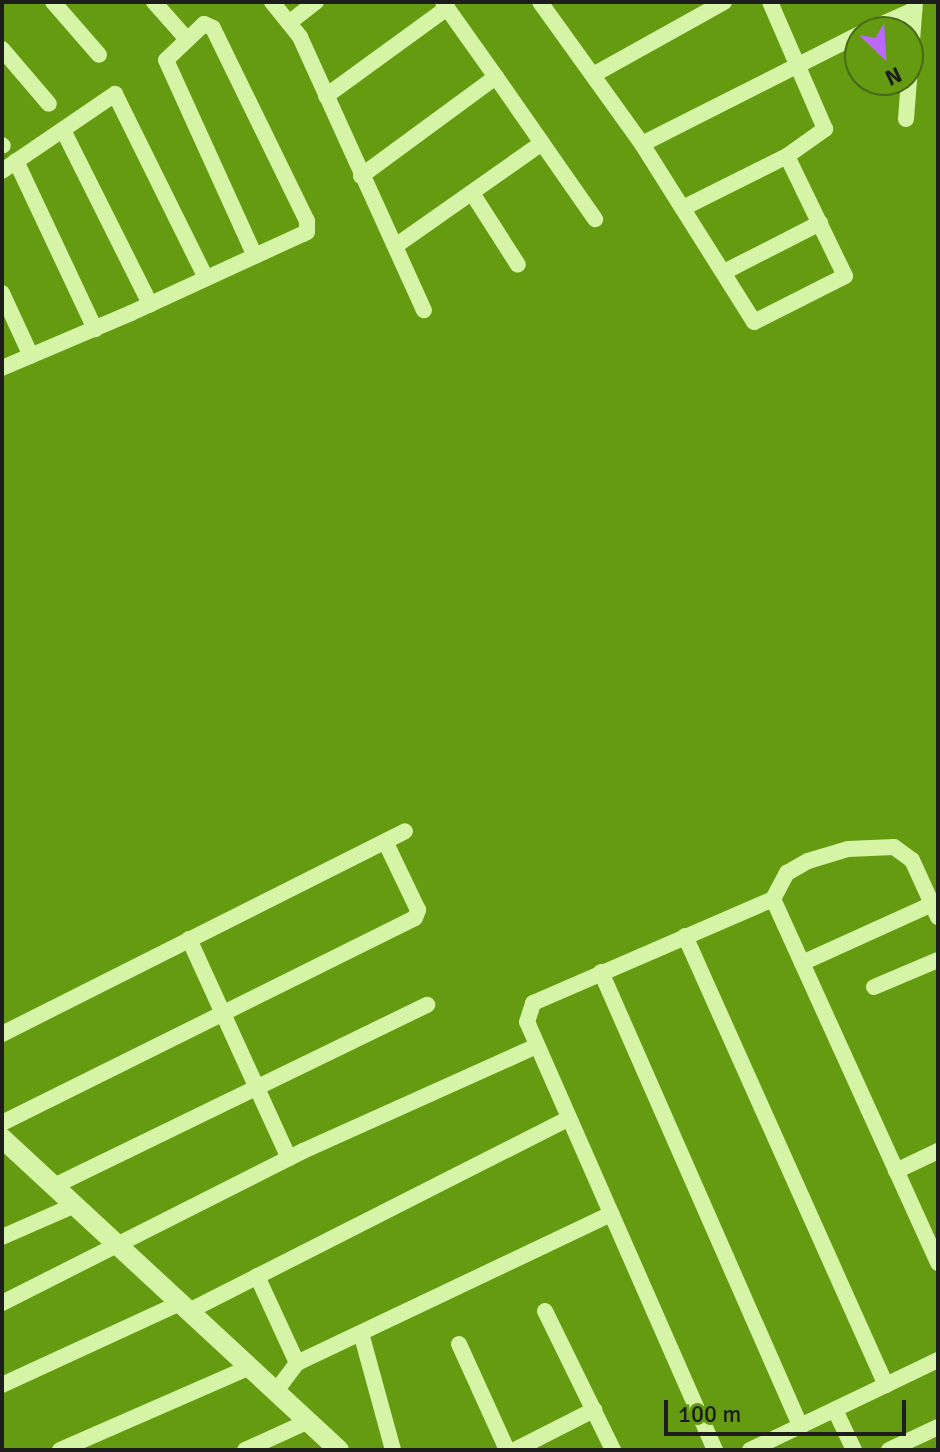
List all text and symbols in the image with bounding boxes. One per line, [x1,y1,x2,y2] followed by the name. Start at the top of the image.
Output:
[844,16,924,96] north arrow
[881,61,906,92] text: N
[668,1384,910,1434] scale bar
[678,1399,741,1429] text: 100 m

